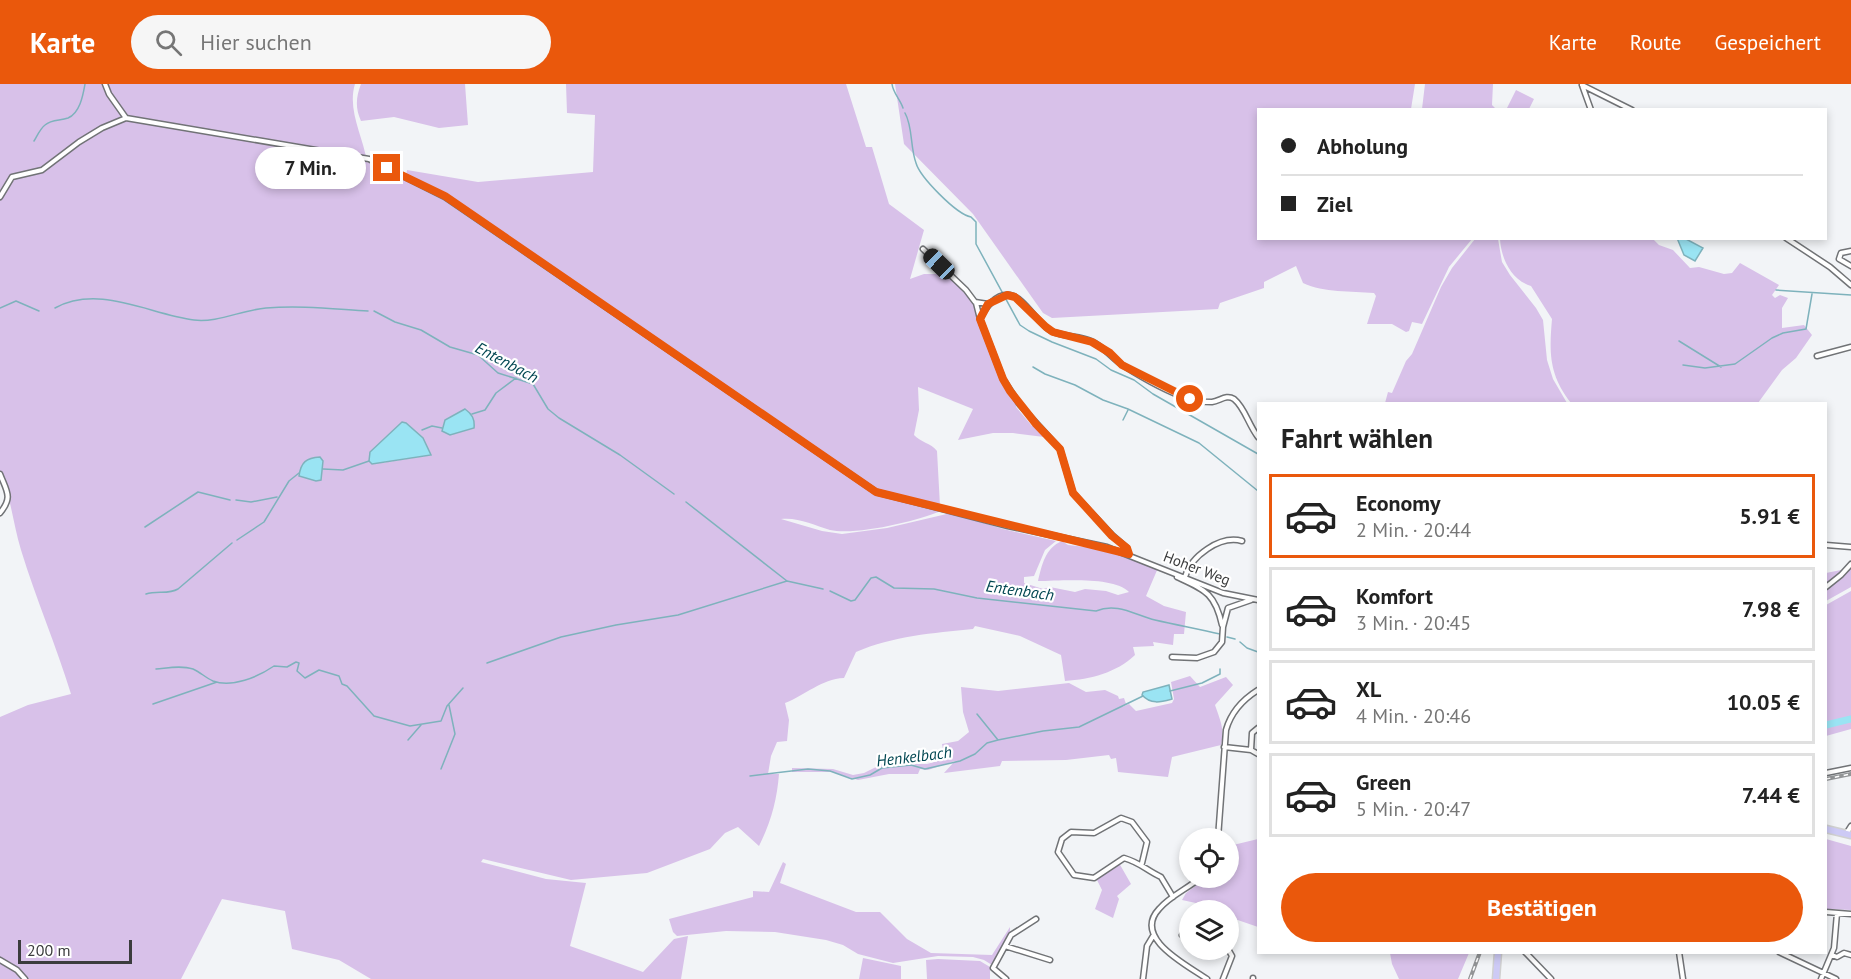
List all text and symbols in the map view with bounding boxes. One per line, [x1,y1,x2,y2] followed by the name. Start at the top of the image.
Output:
[131,15,551,69] search box
[30,24,95,61] text: Karte
[152,26,185,59] icon: search
[200,28,312,56] text: Hier suchen
[1549,29,1597,56] text: Karte
[1630,29,1681,56] text: Route
[1714,29,1821,56] text: Gespeichert
[1317,132,1408,160] text: Abholung
[255,147,366,189] callout: 7 Min.
[373,154,400,181] route end
[284,155,337,181] text: 7 Min.
[1317,190,1352,218] text: Ziel
[920,245,958,283] car
[472,337,542,387] water label: Entenbach
[1176,385,1203,412] route start
[1281,421,1433,455] text: Fahrt wählen
[1284,489,1338,543] icon: car
[1356,489,1440,517] text: Economy
[1739,502,1800,530] text: 5.91 €
[1356,517,1471,543] text: 2 Min. · 20:44
[1161,547,1233,589] street label: Hoher Weg
[985,575,1055,605] water label: Entenbach
[1284,582,1338,636] icon: car
[1356,582,1433,610] text: Komfort
[1742,595,1800,623] text: 7.98 €
[1356,610,1471,636] text: 3 Min. · 20:45
[1284,675,1338,729] icon: car
[1356,675,1381,703] text: XL
[1727,688,1800,716] text: 10.05 €
[1356,703,1471,729] text: 4 Min. · 20:46
[875,741,953,771] water label: Henkelbach
[1284,768,1338,822] icon: car
[1356,768,1411,796] text: Green
[1742,781,1800,809] text: 7.44 €
[1356,796,1471,822] text: 5 Min. · 20:47
[1179,828,1239,960] map controls
[1179,828,1239,888] button: locate
[1281,873,1803,942] button: Bestätigen
[1179,900,1239,960] button: layers
[18,937,132,964] scale bar
[27,940,70,960] text: 200 m

